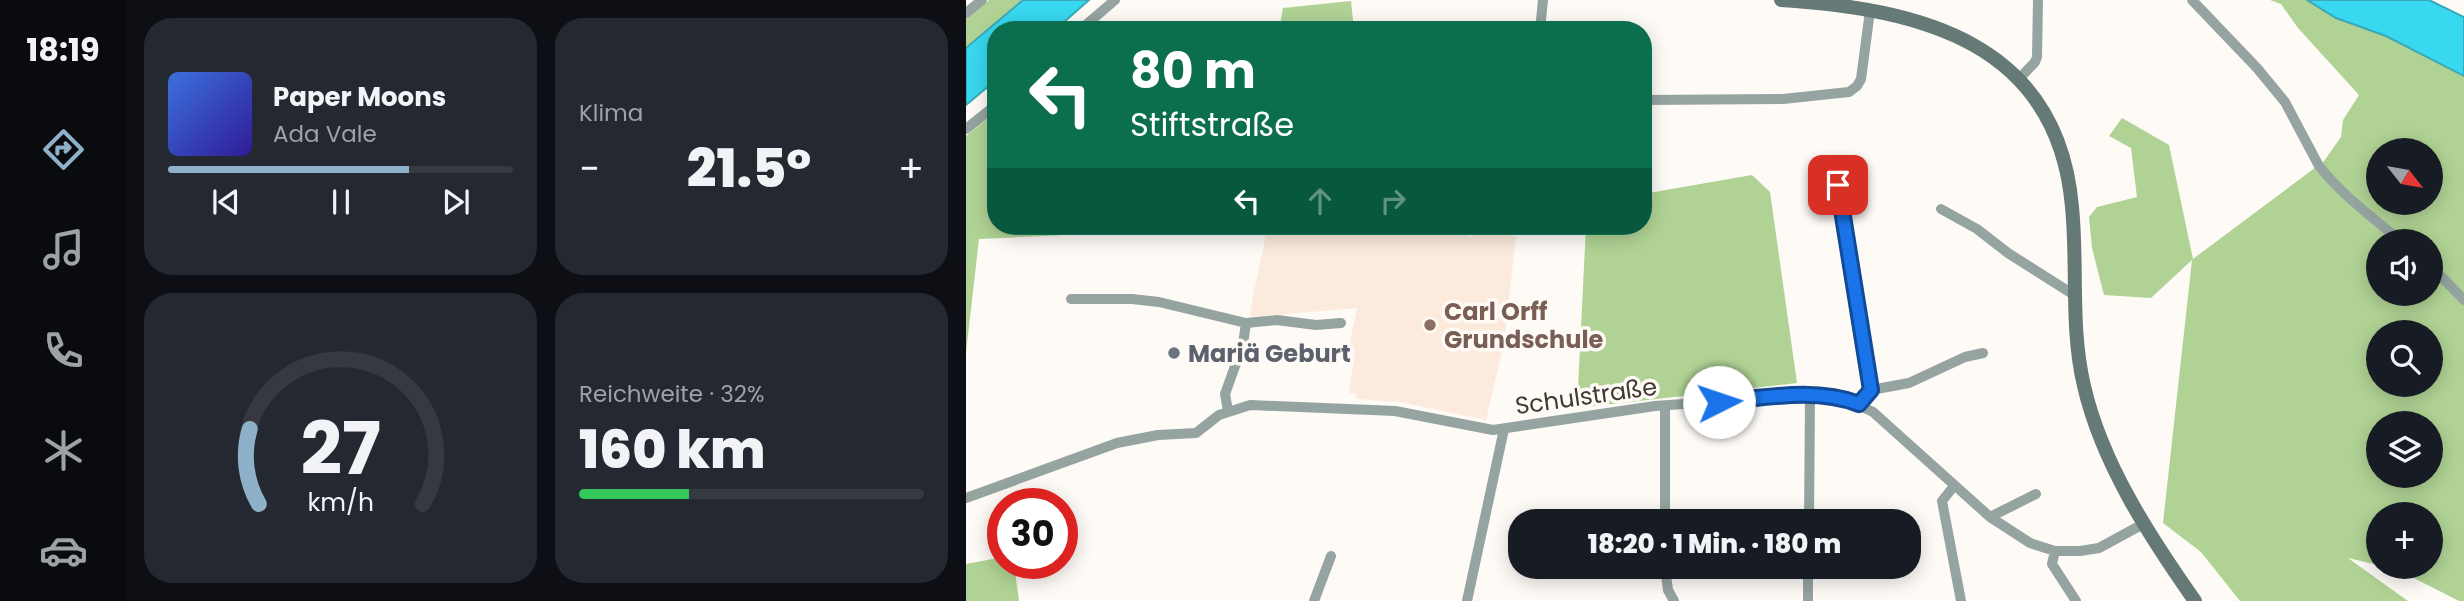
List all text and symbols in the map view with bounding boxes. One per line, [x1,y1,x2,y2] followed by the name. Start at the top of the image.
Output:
[26,27,100,72] text: 18:19
[1130,37,1256,105] text: 80 m
[1015,49,1106,140] icon: left
[273,79,446,115] text: Paper Moons
[579,97,643,129] text: Klima
[1130,102,1294,147] text: Stiftstraße
[273,118,377,150] text: Ada Vale
[39,125,88,174] icon: directions
[687,132,811,205] text: 21.5°
[2366,138,2443,215] north arrow
[2366,138,2443,579] map controls
[579,142,600,195] text: −
[898,142,924,195] text: +
[1808,155,1868,215] pin
[1819,166,1857,204] icon: arrive
[1228,182,1266,220] icon: left
[1301,182,1339,220] icon: ahead
[1374,182,1412,220] icon: right
[207,183,245,221] icon: previous
[322,183,360,221] icon: pause
[437,183,475,221] icon: next
[39,225,88,274] icon: music
[2366,229,2443,306] button: sound
[1444,295,1604,356] place label: Carl Orff Grundschule
[1422,317,1438,333] marker: Carl Orff Grundschule
[2366,320,2443,397] button: search
[39,326,88,375] icon: phone
[1188,337,1351,370] place label: Mariä Geburt
[1166,345,1182,361] marker: Mariä Geburt
[1682,365,1756,439] position arrow
[1513,370,1659,422] street label: Schulstraße
[579,378,764,410] text: Reichweite · 32%
[300,398,381,499] text: 27
[2366,411,2443,488] button: layers
[579,413,765,486] text: 160 km
[39,426,88,475] icon: climate
[307,485,374,520] text: km/h
[987,488,1078,579] speed limit sign: 30
[2366,502,2443,579] button: +
[39,526,88,575] icon: car
[1588,526,1841,562] text: 18:20 · 1 Min. · 180 m

